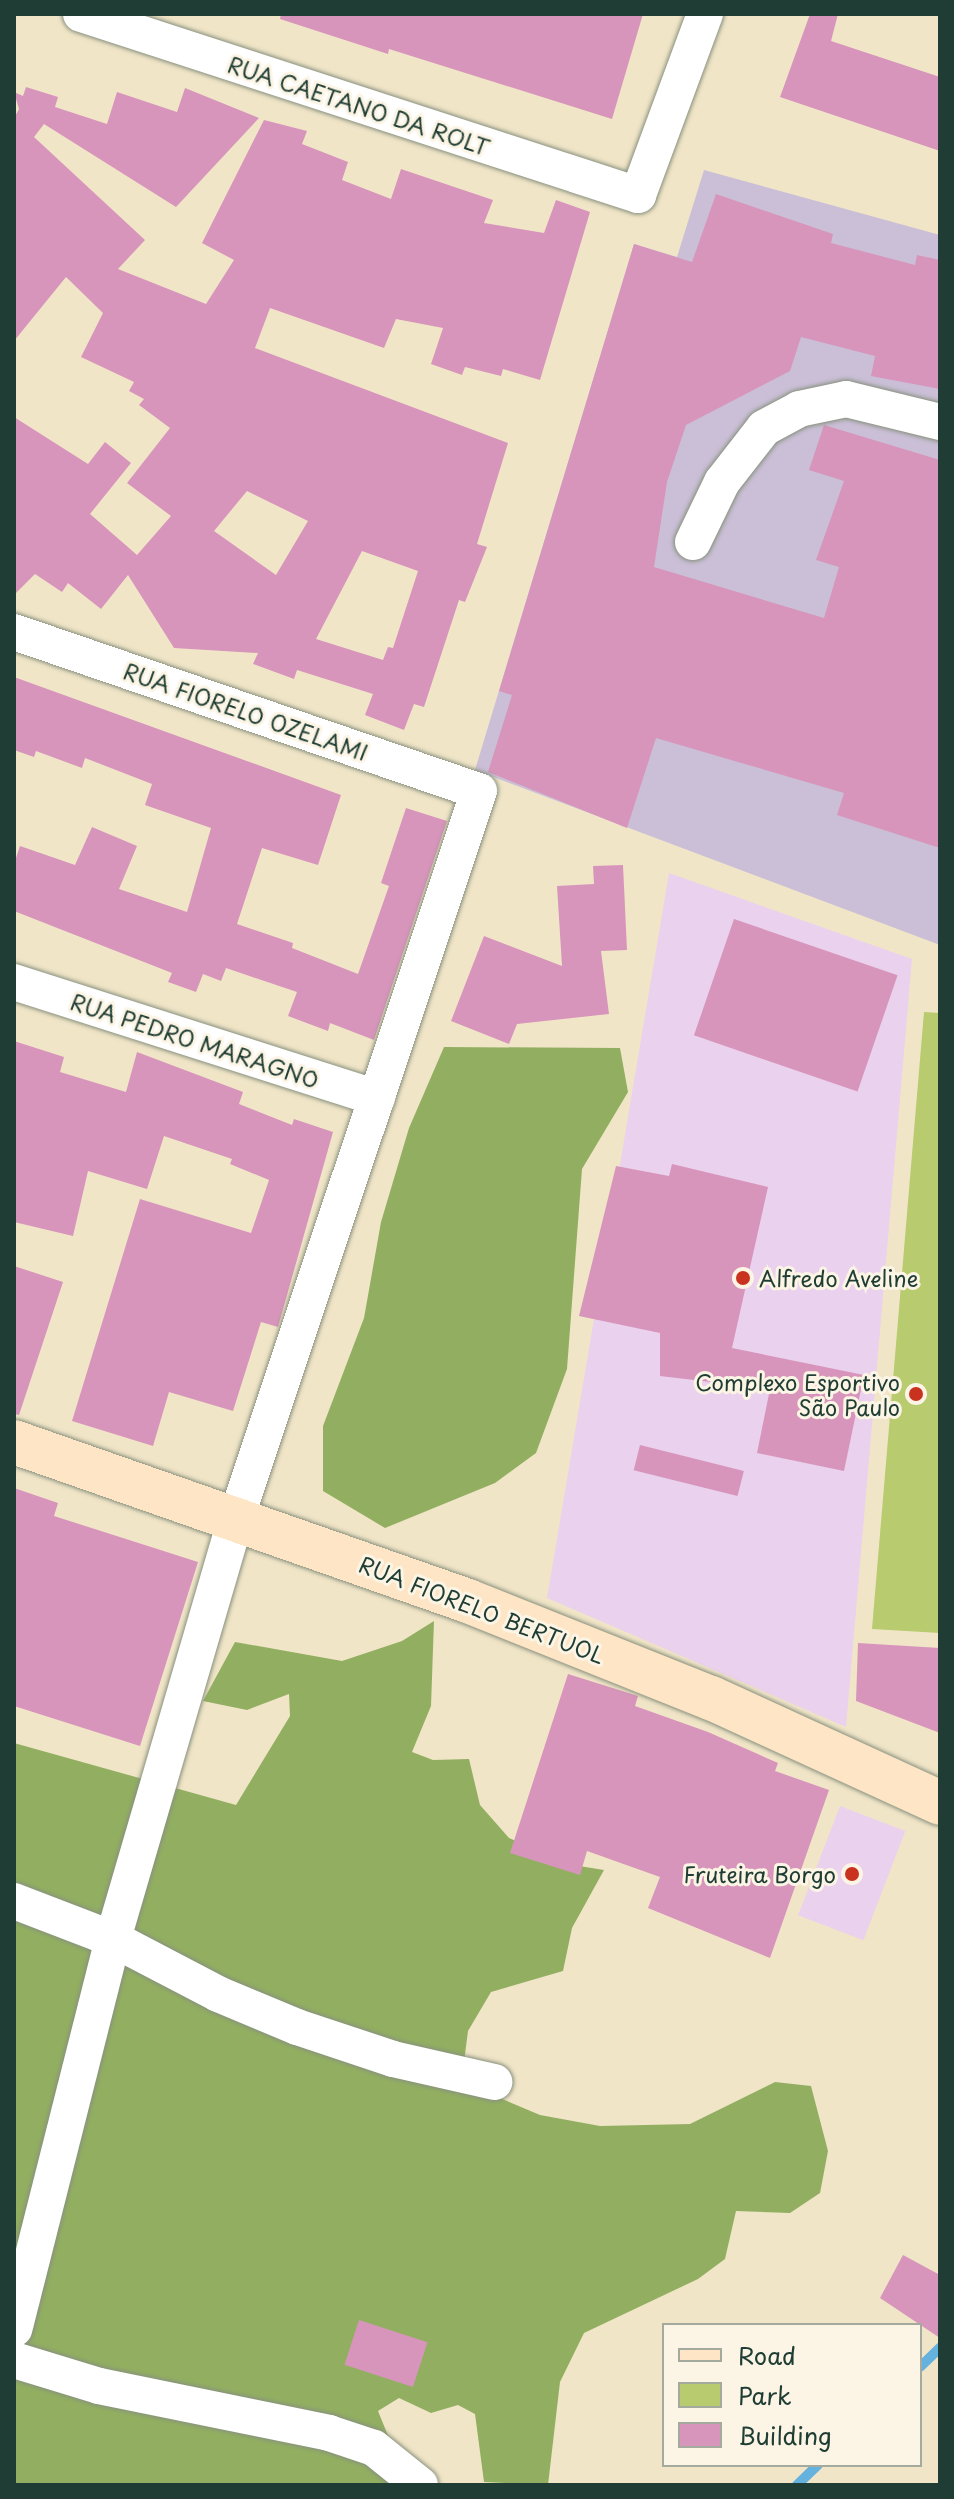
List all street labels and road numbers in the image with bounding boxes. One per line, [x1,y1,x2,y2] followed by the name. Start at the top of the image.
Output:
[226,50,492,160] street label: RUA CAETANO DA ROLT
[120,657,372,765] street label: RUA FIORELO OZELAMI
[65,987,325,1093] street label: RUA PEDRO MARAGNO
[355,1550,609,1668] street label: RUA FIORELO BERTUOL

